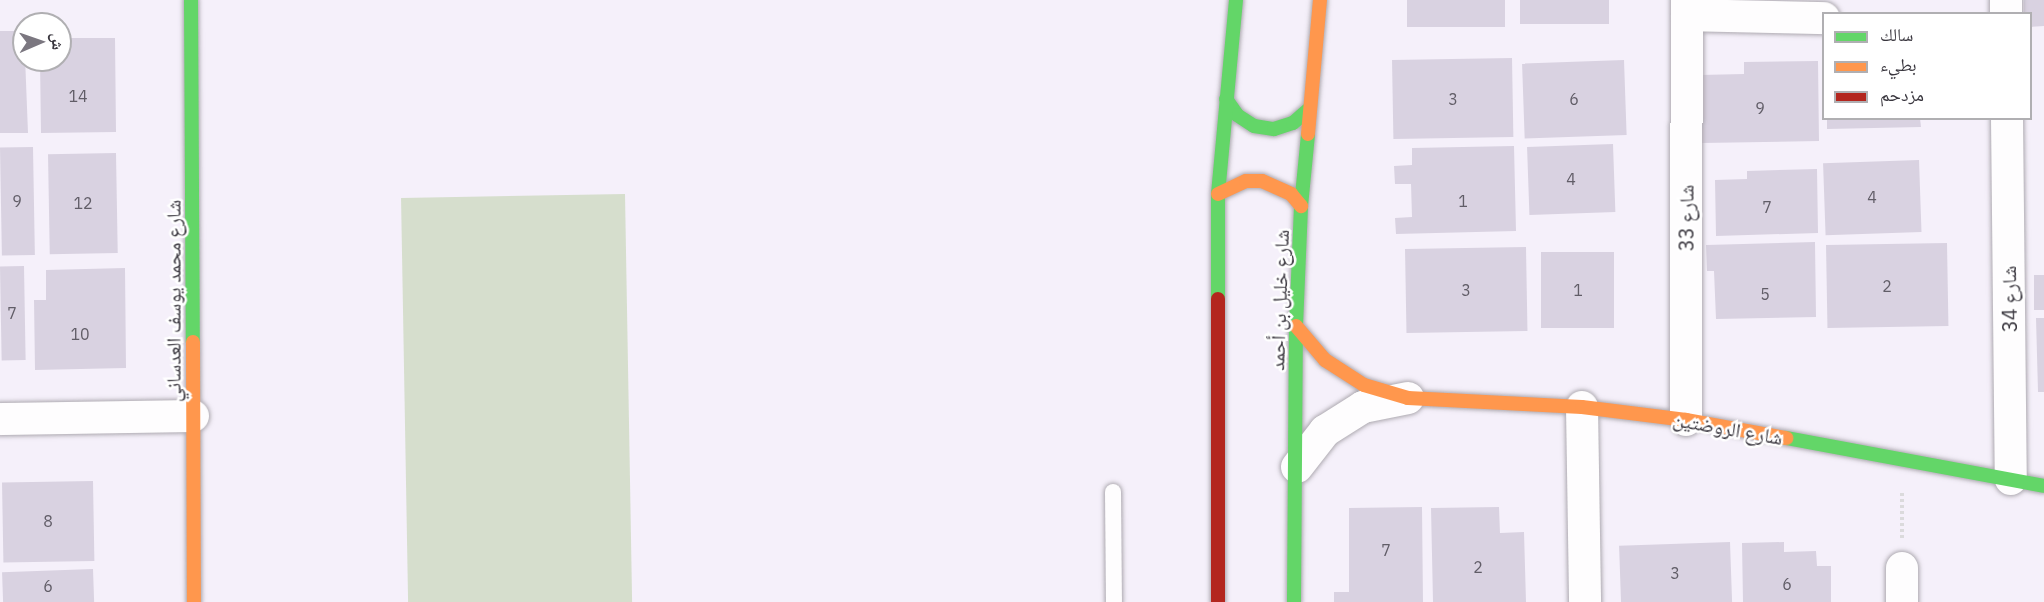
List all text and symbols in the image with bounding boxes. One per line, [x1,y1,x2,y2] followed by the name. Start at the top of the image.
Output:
[12,12,72,72] north arrow
[1822,12,2032,120] legend
[1880,23,1913,46] text: سالك
[48,33,68,50] text: ش
[1880,53,1917,76] text: بطيء
[1880,83,1924,106] text: مزدحم
[68,86,88,106] house number: 14
[1448,89,1458,109] house number: 3
[1569,89,1579,109] house number: 6
[1755,98,1765,118] house number: 9
[1566,169,1576,189] house number: 4
[1674,185,1698,251] street label: شارع 33
[1867,187,1877,207] house number: 4
[12,191,22,211] house number: 9
[1458,191,1468,211] house number: 1
[73,193,93,213] house number: 12
[1762,197,1772,217] house number: 7
[161,200,185,402] street label: شارع محمد يوسف العدساني
[1265,229,1293,371] street label: شارع خليل بن أحمد
[1996,265,2022,333] street label: شارع 34
[1882,276,1892,296] house number: 2
[1461,280,1471,300] house number: 3
[1573,280,1583,300] house number: 1
[1760,284,1770,304] house number: 5
[7,303,17,323] house number: 7
[70,324,90,344] house number: 10
[1671,407,1785,449] street label: شارع الروضتين
[43,511,53,531] house number: 8
[1381,540,1391,560] house number: 7
[1473,557,1483,577] house number: 2
[1670,563,1680,583] house number: 3
[1782,574,1792,594] house number: 6
[43,576,53,596] house number: 6

